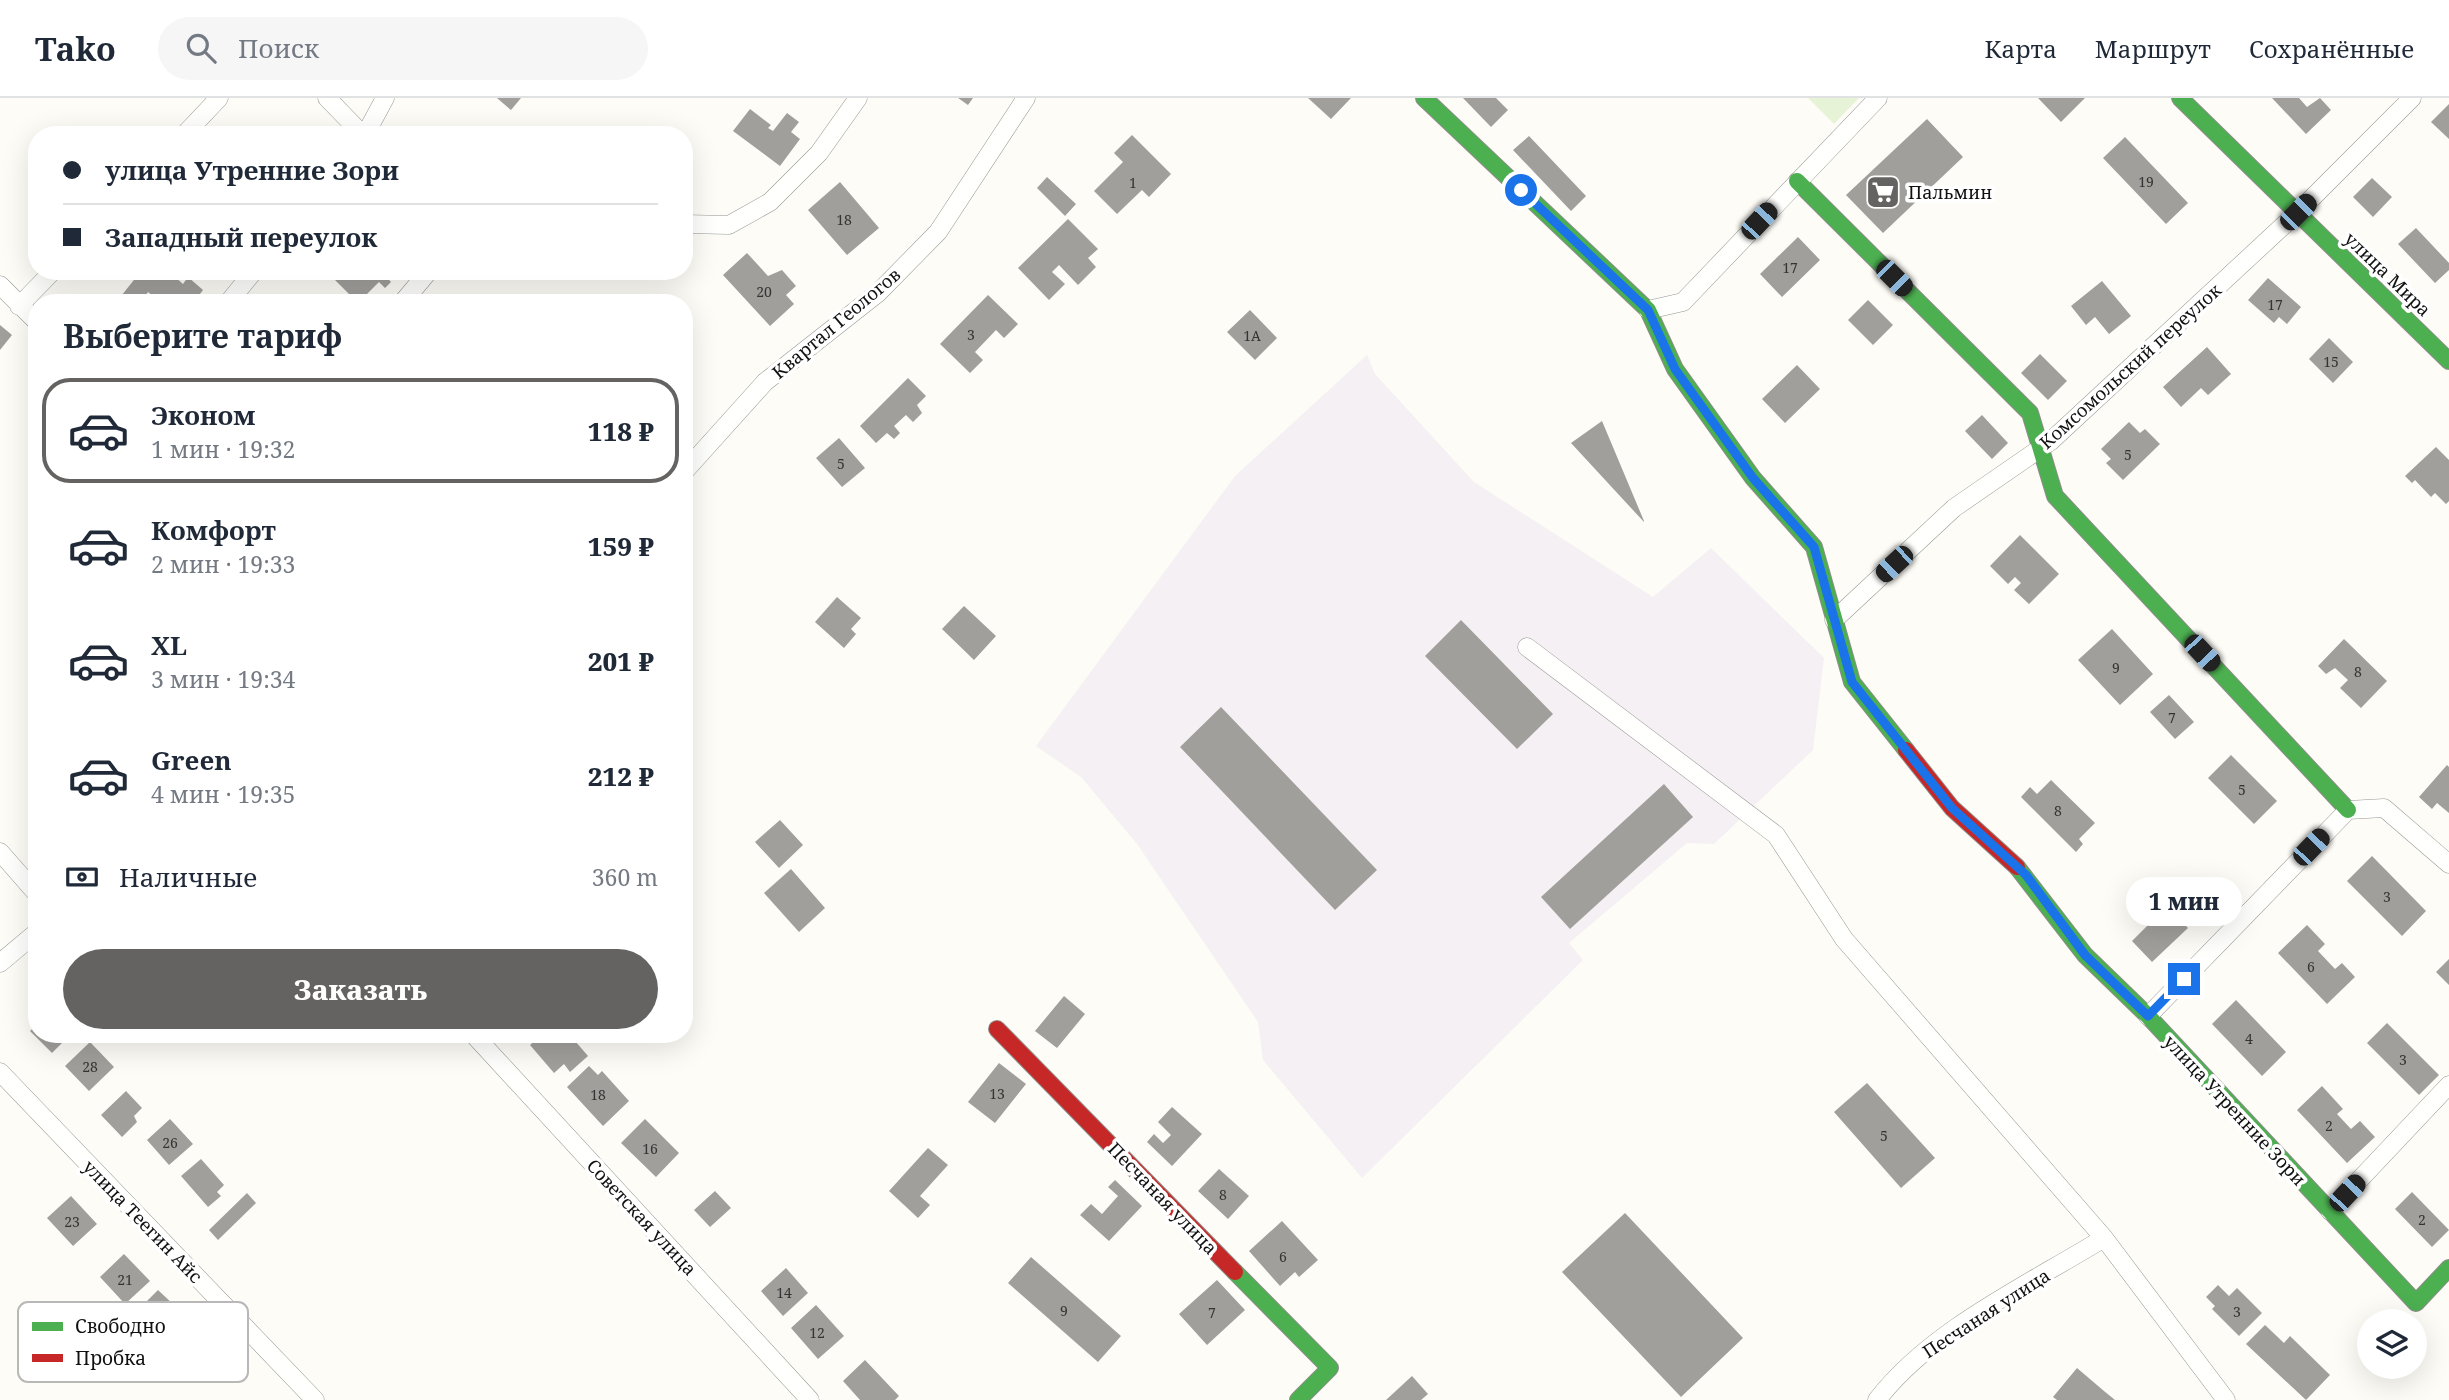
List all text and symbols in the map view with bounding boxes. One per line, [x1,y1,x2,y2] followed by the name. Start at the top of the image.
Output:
[158,17,648,80] search box
[35,26,116,71] text: Tako
[182,29,220,67] icon: search
[238,30,319,66] text: Поиск
[1985,32,2057,65] text: Карта
[2095,32,2211,65] text: Маршрут
[2249,32,2414,65] text: Сохранённые
[105,152,399,188] text: улица Утренние Зори
[2138,172,2154,191] house number: 19
[1129,173,1137,192] house number: 1
[1864,173,1902,211] supermarket icon: Пальмин
[1505,174,1537,206] route start
[1908,180,1992,204] place label: Пальмин
[2276,190,2321,234] car
[1737,198,1782,244] car
[836,210,852,229] house number: 18
[105,219,377,255] text: Западный переулок
[2340,227,2436,321] street label: улица Мира
[1872,256,1917,300] car
[1782,258,1798,277] house number: 17
[767,262,905,384] street label: Квартал Геологов
[2034,278,2226,454] street label: Комсомольский переулок
[756,282,772,301] house number: 20
[2267,295,2283,314] house number: 17
[63,314,342,357] text: Выберите тариф
[967,325,975,344] house number: 3
[1243,326,1261,345] house number: 1А
[2323,352,2339,371] house number: 15
[151,397,255,433] text: Эконом
[67,399,130,462] icon: car
[588,413,654,449] text: 118 ₽
[151,433,295,465] text: 1 мин · 19:32
[2124,445,2132,464] house number: 5
[837,454,845,473] house number: 5
[151,512,276,548] text: Комфорт
[67,514,130,577] icon: car
[588,528,654,564] text: 159 ₽
[1872,542,1917,586] car
[151,548,295,580] text: 2 мин · 19:33
[151,627,187,663] text: XL
[67,629,130,692] icon: car
[2180,630,2225,676] car
[588,643,654,679] text: 201 ₽
[2112,658,2120,677] house number: 9
[2354,662,2362,681] house number: 8
[151,663,295,695] text: 3 мин · 19:34
[2168,708,2176,727] house number: 7
[151,742,232,778] text: Green
[67,744,130,807] icon: car
[588,758,654,794] text: 212 ₽
[151,778,295,810] text: 4 мин · 19:35
[2238,780,2246,799] house number: 5
[2054,801,2062,820] house number: 8
[2289,825,2334,869] car
[63,858,101,896] icon: cash
[119,859,257,895] text: Наличные
[592,861,658,893] text: 360 m
[2126,878,2242,926] callout: 1 мин
[2149,885,2219,917] text: 1 мин
[2383,887,2391,906] house number: 3
[63,949,658,1029] button: Заказать
[2307,957,2315,976] house number: 6
[2168,963,2200,995] route end
[2159,1029,2311,1191] street label: улица Утренние Зори
[2245,1029,2253,1048] house number: 4
[2399,1050,2407,1069] house number: 3
[82,1057,98,1076] house number: 28
[989,1084,1005,1103] house number: 13
[590,1085,606,1104] house number: 18
[2325,1116,2333,1135] house number: 2
[1880,1126,1888,1145] house number: 5
[162,1133,178,1152] house number: 26
[1103,1137,1223,1259] street label: Песчаная улица
[642,1139,658,1158] house number: 16
[78,1154,208,1288] street label: улица Теегин Айс
[582,1154,702,1280] street label: Советская улица
[2325,1170,2370,1216] car
[1219,1185,1227,1204] house number: 8
[2418,1210,2426,1229] house number: 2
[64,1212,80,1231] house number: 23
[1279,1247,1287,1266] house number: 6
[1918,1263,2054,1363] street label: Песчаная улица
[117,1270,133,1289] house number: 21
[776,1283,792,1302] house number: 14
[1060,1301,1068,1320] house number: 9
[18,1302,248,1382] legend
[2233,1302,2241,1321] house number: 3
[1208,1303,1216,1322] house number: 7
[2357,1309,2427,1379] map controls
[2357,1309,2427,1379] button: layers
[75,1313,166,1339] text: Свободно
[809,1323,825,1342] house number: 12
[75,1345,146,1371] text: Пробка

